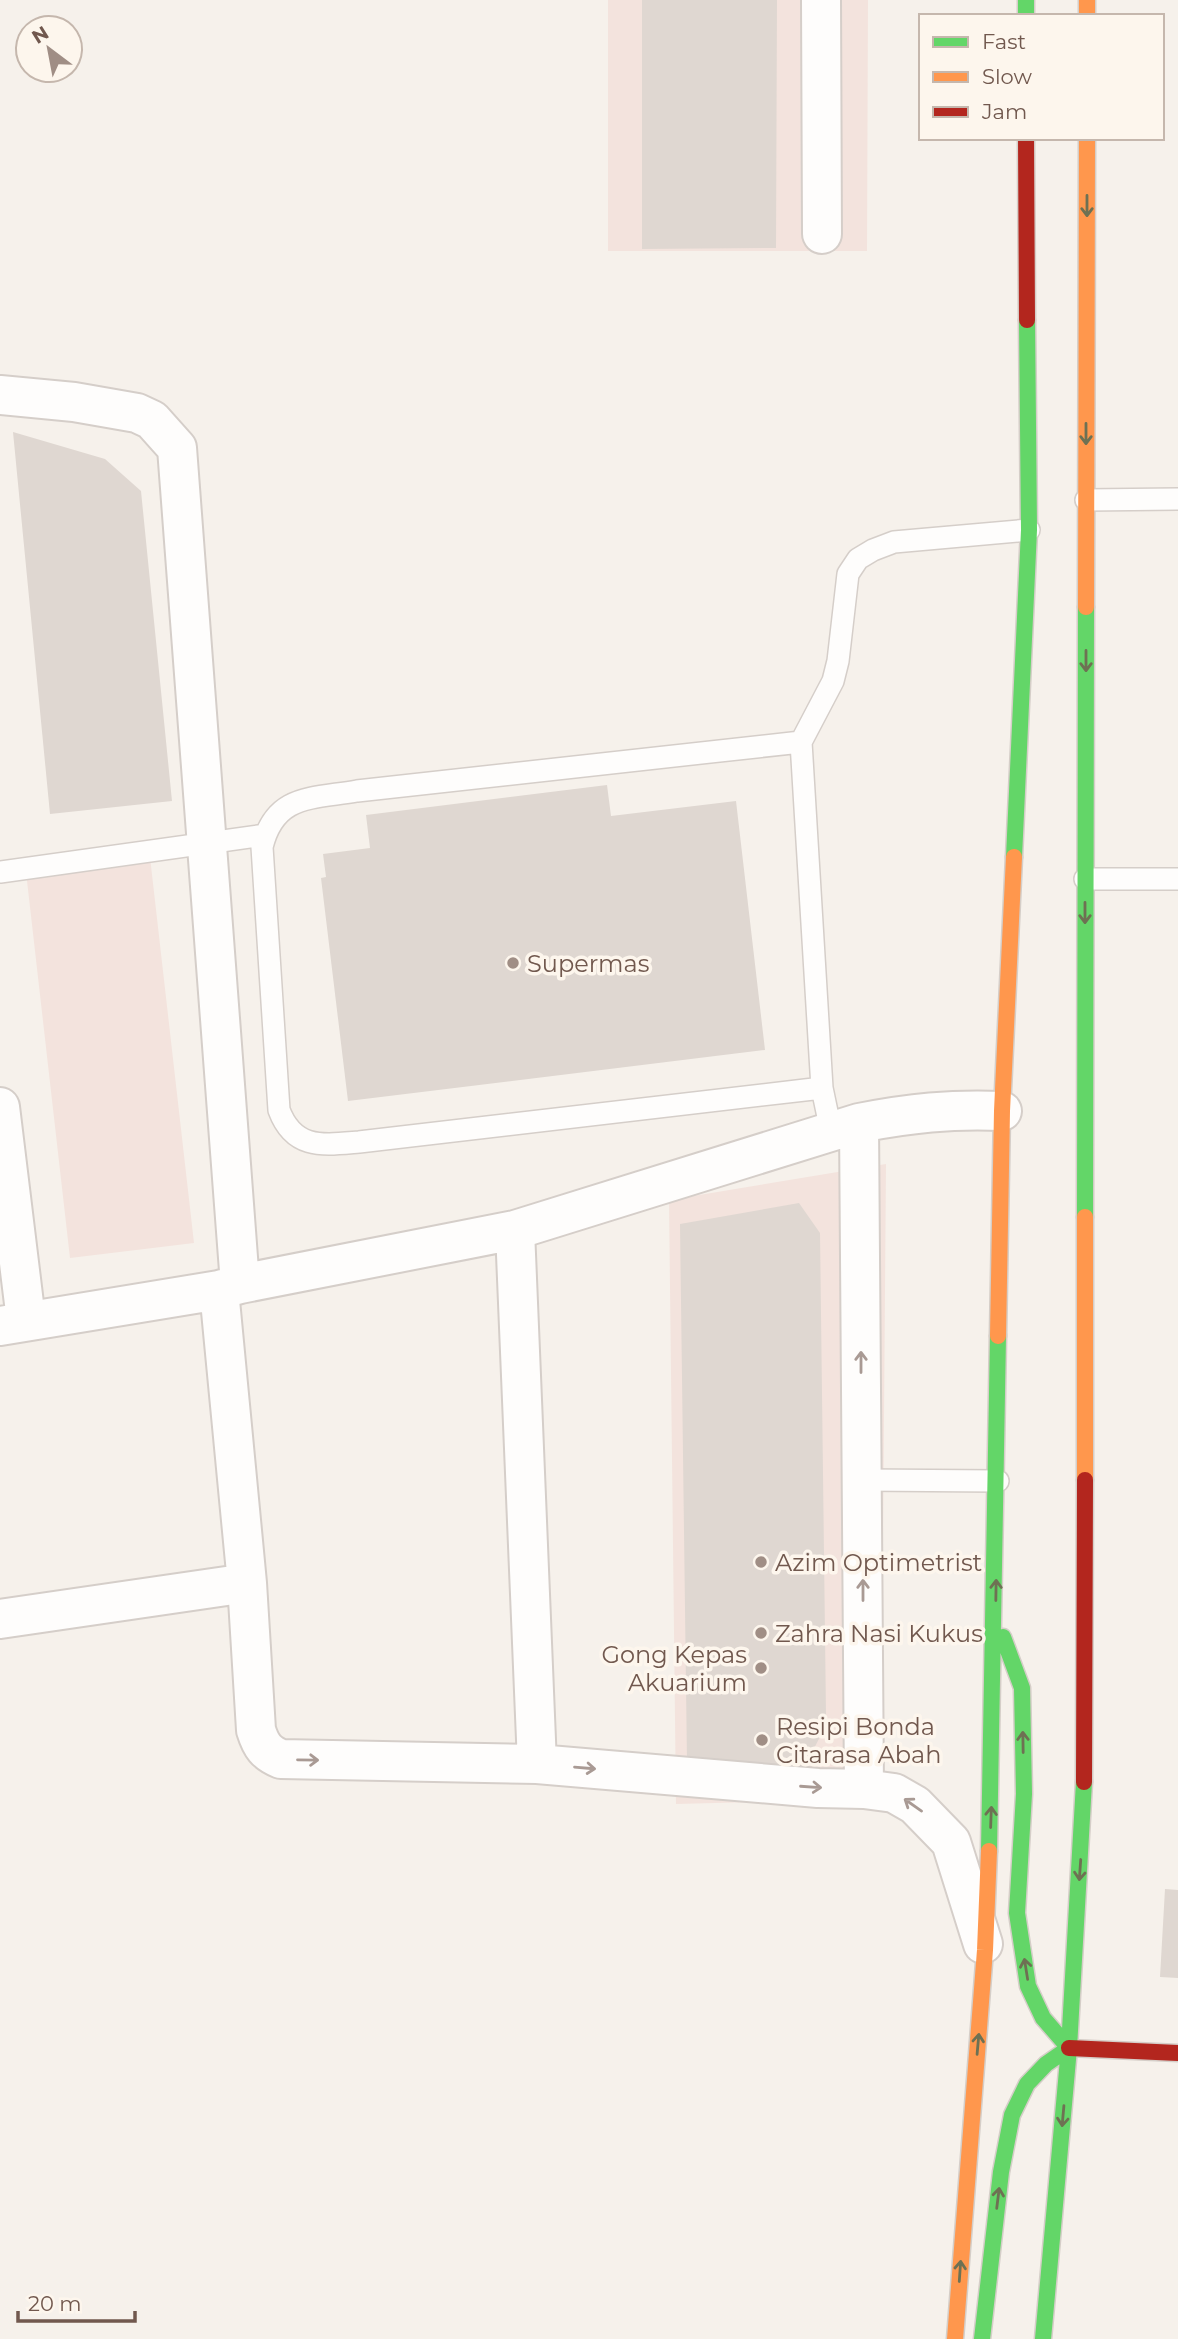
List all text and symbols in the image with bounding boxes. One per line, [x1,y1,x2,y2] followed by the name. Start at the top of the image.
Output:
[14,14,84,84] north arrow
[919,14,1164,140] legend
[28,21,53,49] text: N
[982,29,1026,54] text: Fast
[982,64,1032,89] text: Slow
[981,99,1027,124] text: Jam
[1080,195,1093,218] one-way arrow
[1079,422,1093,445] one-way arrow
[1079,650,1093,673] one-way arrow
[1078,902,1092,925] one-way arrow
[527,949,649,978] place label: Supermas
[505,955,521,971] marker: Supermas
[854,1351,868,1374] one-way arrow
[775,1548,983,1577] place label: Azim Optimetrist
[753,1554,769,1570] marker: Azim Optimetrist
[989,1578,1003,1601] one-way arrow
[856,1579,870,1602] one-way arrow
[775,1619,983,1648] place label: Zahra Nasi Kukus
[753,1625,769,1641] marker: Zahra Nasi Kukus
[601,1640,747,1697] place label: Gong Kepas Akuarium
[753,1660,769,1676] marker: Gong Kepas Akuarium
[776,1712,941,1769] place label: Resipi Bonda Citarasa Abah
[1016,1731,1030,1754] one-way arrow
[754,1732,770,1748] marker: Resipi Bonda Citarasa Abah
[297,1753,320,1766] one-way arrow
[573,1762,595,1775] one-way arrow
[800,1781,822,1794] one-way arrow
[904,1798,923,1812] one-way arrow
[985,1806,998,1829] one-way arrow
[1073,1858,1086,1881] one-way arrow
[1019,1958,1032,1981] one-way arrow
[972,2033,985,2056] one-way arrow
[1056,2105,1069,2127] one-way arrow
[992,2187,1005,2210] one-way arrow
[954,2260,967,2283] one-way arrow
[18,2280,135,2324] scale bar
[28,2291,82,2316] text: 20 m

